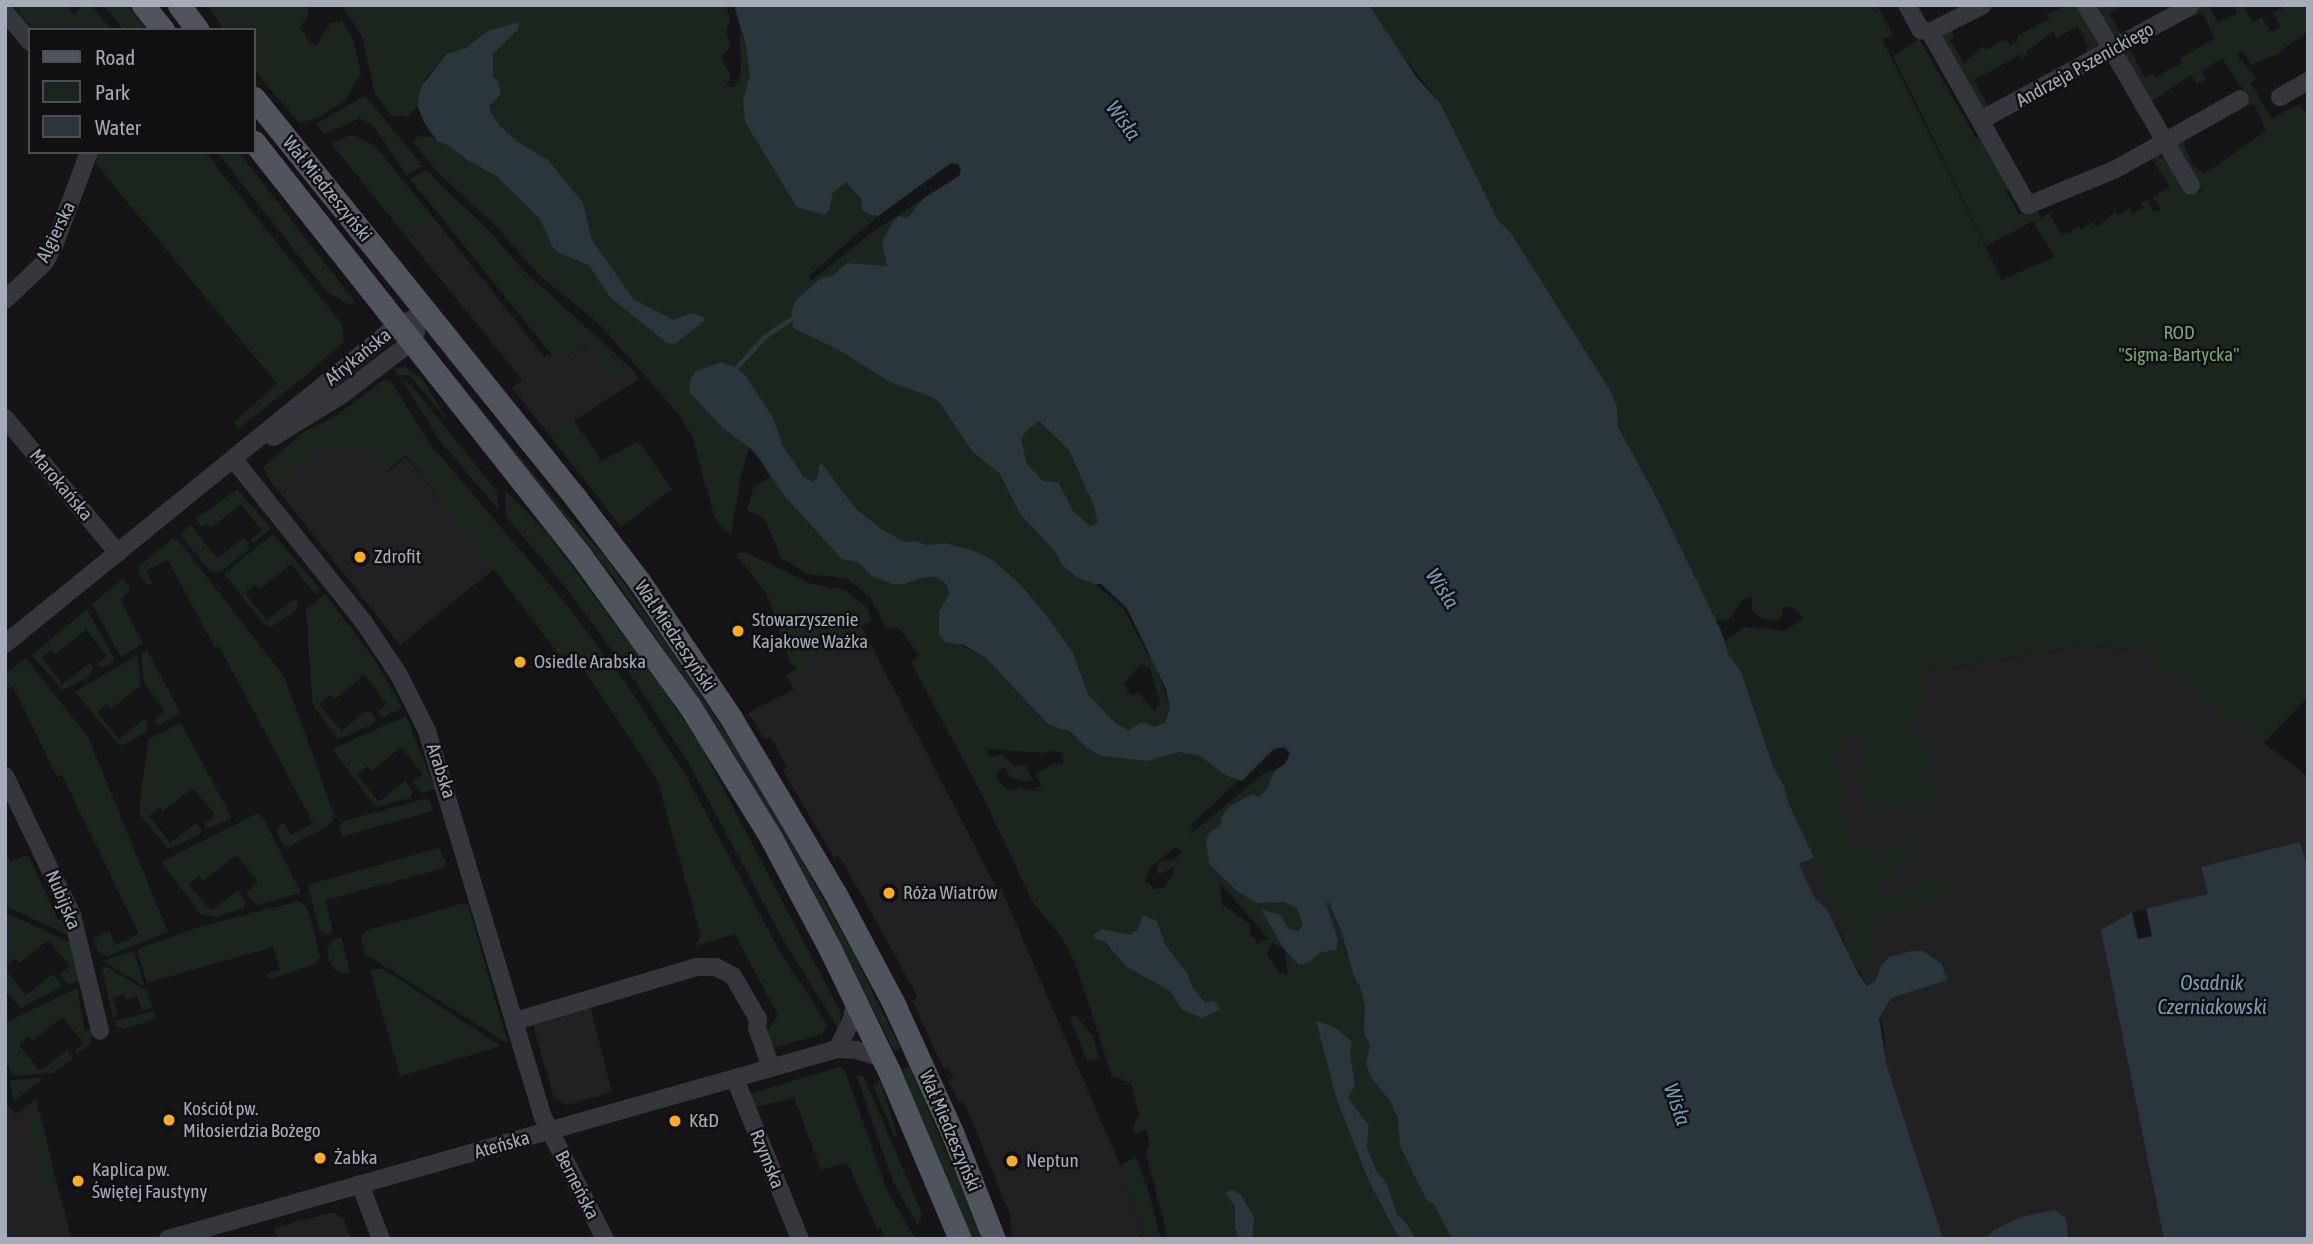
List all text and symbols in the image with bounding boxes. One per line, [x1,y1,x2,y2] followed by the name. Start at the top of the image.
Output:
[2012,18,2158,112] street label: Andrzeja Pszenickiego
[28,28,256,154] legend
[95,45,135,69] text: Road
[95,80,130,104] text: Park
[1101,95,1147,145] water label: Wisła
[95,115,141,139] text: Water
[278,132,376,246] street label: Wał Miedzeszyński
[32,198,80,266] street label: Algierska
[2119,322,2239,366] park label: ROD "Sigma-Bartycka"
[320,324,396,390] street label: Afrykańska
[24,445,98,525] street label: Marokańska
[374,546,421,568] place label: Zdrofit
[352,549,368,565] marker: Zdrofit
[1421,563,1465,613] water label: Wisła
[629,576,721,696] street label: Wał Miedzeszyński
[752,609,868,653] place label: Stowarzyszenie Kajakowe Ważka
[730,623,746,639] marker: Stowarzyszenie Kajakowe Ważka
[534,651,646,673] place label: Osiedle Arabska
[512,654,528,670] marker: Osiedle Arabska
[421,741,461,801] street label: Arabska
[40,867,86,933] street label: Nubijska
[903,882,998,904] place label: Róża Wiatrów
[881,885,897,901] marker: Róża Wiatrów
[2157,969,2267,1019] water label: Osadnik Czerniakowski
[914,1067,986,1195] street label: Wał Miedzeszyński
[1659,1080,1697,1128] water label: Wisła
[183,1098,321,1142] place label: Kościół pw. Miłosierdzia Bożego
[689,1110,719,1132] place label: K&D
[161,1112,177,1128] marker: Kościół pw. Miłosierdzia Bożego
[667,1113,683,1129] marker: K&D
[472,1126,532,1164] street label: Ateńska
[745,1126,789,1192] street label: Rzymska
[334,1147,378,1169] place label: Żabka
[550,1147,604,1223] street label: Berneńska
[312,1150,328,1166] marker: Żabka
[1026,1150,1079,1172] place label: Neptun
[1004,1153,1020,1169] marker: Neptun
[92,1159,207,1203] place label: Kaplica pw. Świętej Faustyny
[70,1173,86,1189] marker: Kaplica pw. Świętej Faustyny

